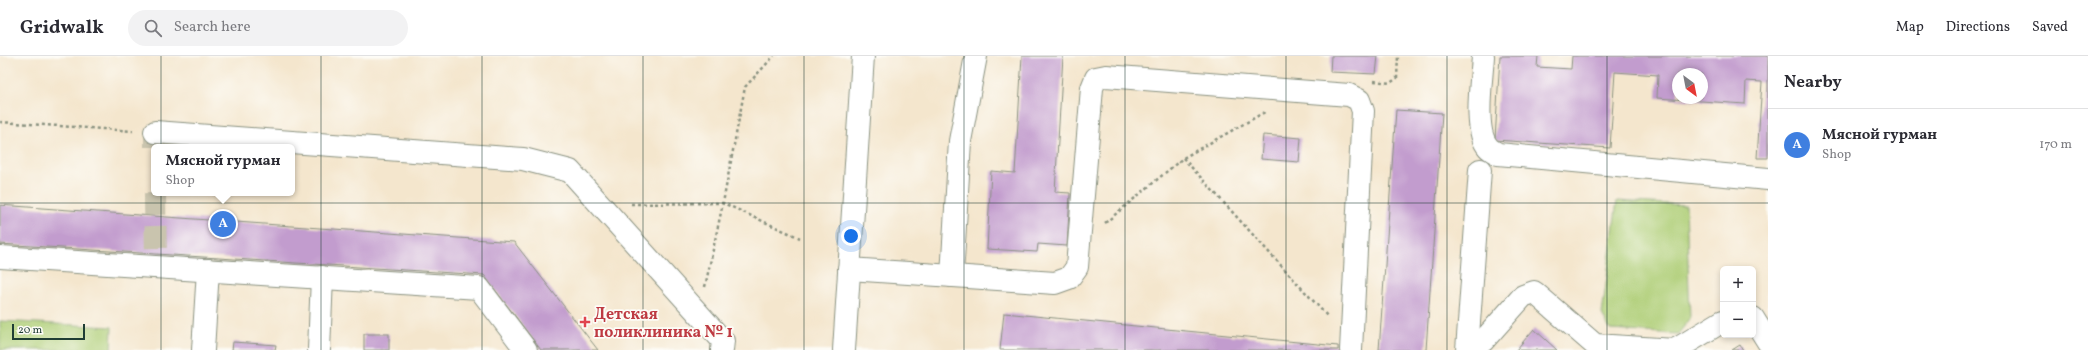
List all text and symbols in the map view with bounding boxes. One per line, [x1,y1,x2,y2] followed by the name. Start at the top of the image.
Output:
[128,10,408,46] search box
[20,15,104,41] text: Gridwalk
[142,17,164,39] icon: search
[174,17,251,38] text: Search here
[1896,18,1924,37] text: Map
[1946,18,2010,37] text: Directions
[2032,18,2068,37] text: Saved
[1672,68,1708,104] north arrow
[1784,71,1842,94] text: Nearby
[1822,125,1937,146] text: Мясной гурман
[1792,136,1802,154] text: A
[2039,136,2072,154] text: 170 m
[151,144,295,196] popup
[1822,146,1851,164] text: Shop
[165,151,281,172] text: Мясной гурман
[165,172,195,190] text: Shop
[210,209,236,239] pin: A
[841,226,861,246] your location
[1720,266,1756,338] map controls
[1720,266,1756,302] button: +
[1720,302,1756,338] button: −
[594,304,733,344] place label: Детская поликлиника № 1
[579,316,591,328] marker: Детская поликлиника № 1
[12,322,85,341] scale bar
[18,323,42,338] text: 20 m

